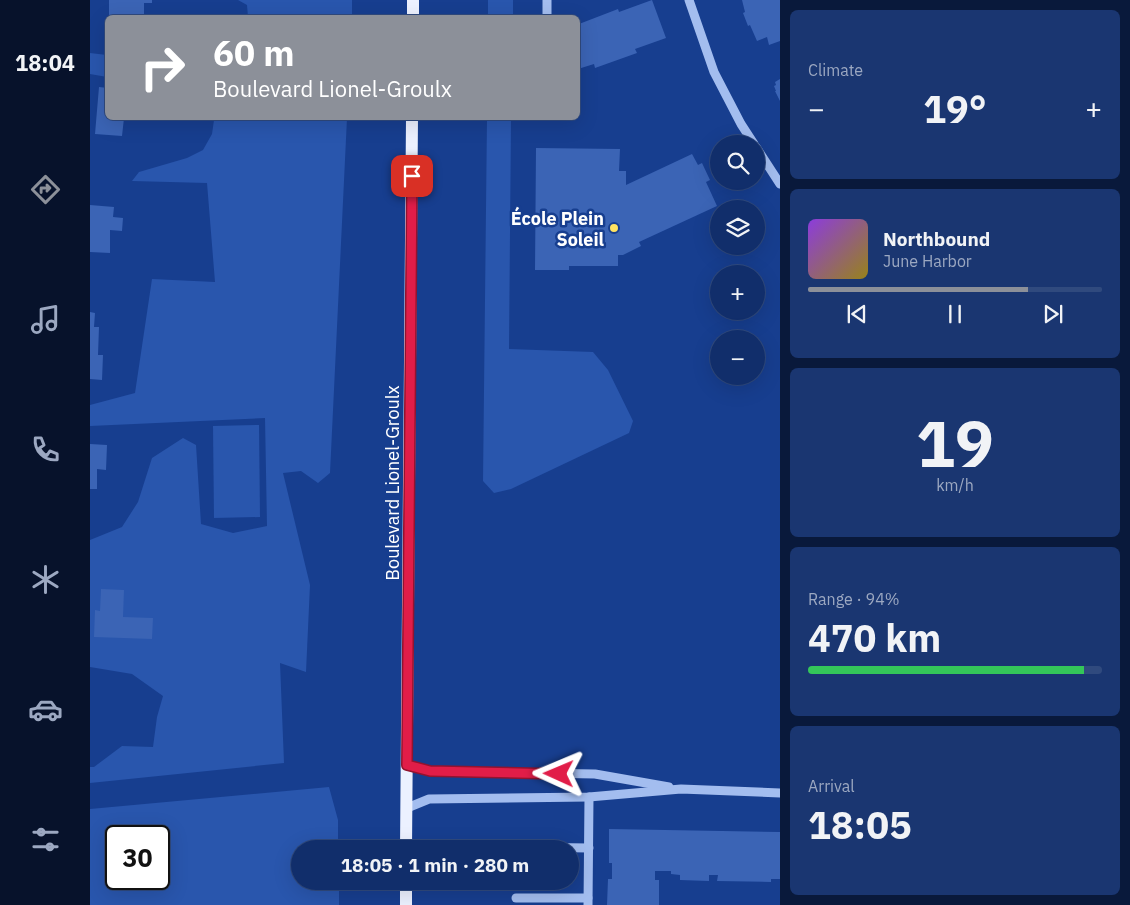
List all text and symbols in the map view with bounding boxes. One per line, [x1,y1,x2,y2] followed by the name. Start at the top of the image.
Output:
[213,30,295,76] text: 60 m
[130,35,195,100] icon: right
[15,48,75,77] text: 18:04
[808,60,863,80] text: Climate
[213,74,452,103] text: Boulevard Lionel-Groulx
[923,84,987,133] text: 19°
[808,90,825,127] text: −
[1085,90,1102,127] text: +
[710,135,765,385] map controls
[710,135,765,190] button: search
[391,155,433,197] pin
[398,162,426,190] icon: arrive
[28,172,63,207] icon: directions
[710,200,765,255] button: layers
[511,206,605,251] place label: École Plein Soleil
[608,222,620,234] marker: École Plein Soleil
[883,227,990,251] text: Northbound
[883,251,972,271] text: June Harbor
[710,265,765,320] button: +
[843,300,871,328] icon: previous
[941,300,969,328] icon: pause
[1039,300,1067,328] icon: next
[28,302,63,337] icon: music
[710,330,765,385] button: −
[381,385,404,581] street label: Boulevard Lionel-Groulx
[916,400,994,485] text: 19
[28,432,63,467] icon: phone
[936,475,974,495] text: km/h
[28,562,63,597] icon: climate
[808,589,900,609] text: Range · 94%
[808,613,941,662] text: 470 km
[28,692,63,727] icon: car
[532,747,584,799] position arrow
[808,776,855,796] text: Arrival
[808,800,912,849] text: 18:05
[28,822,63,857] icon: filters
[105,825,170,890] speed limit sign: 30
[341,853,529,877] text: 18:05 · 1 min · 280 m

